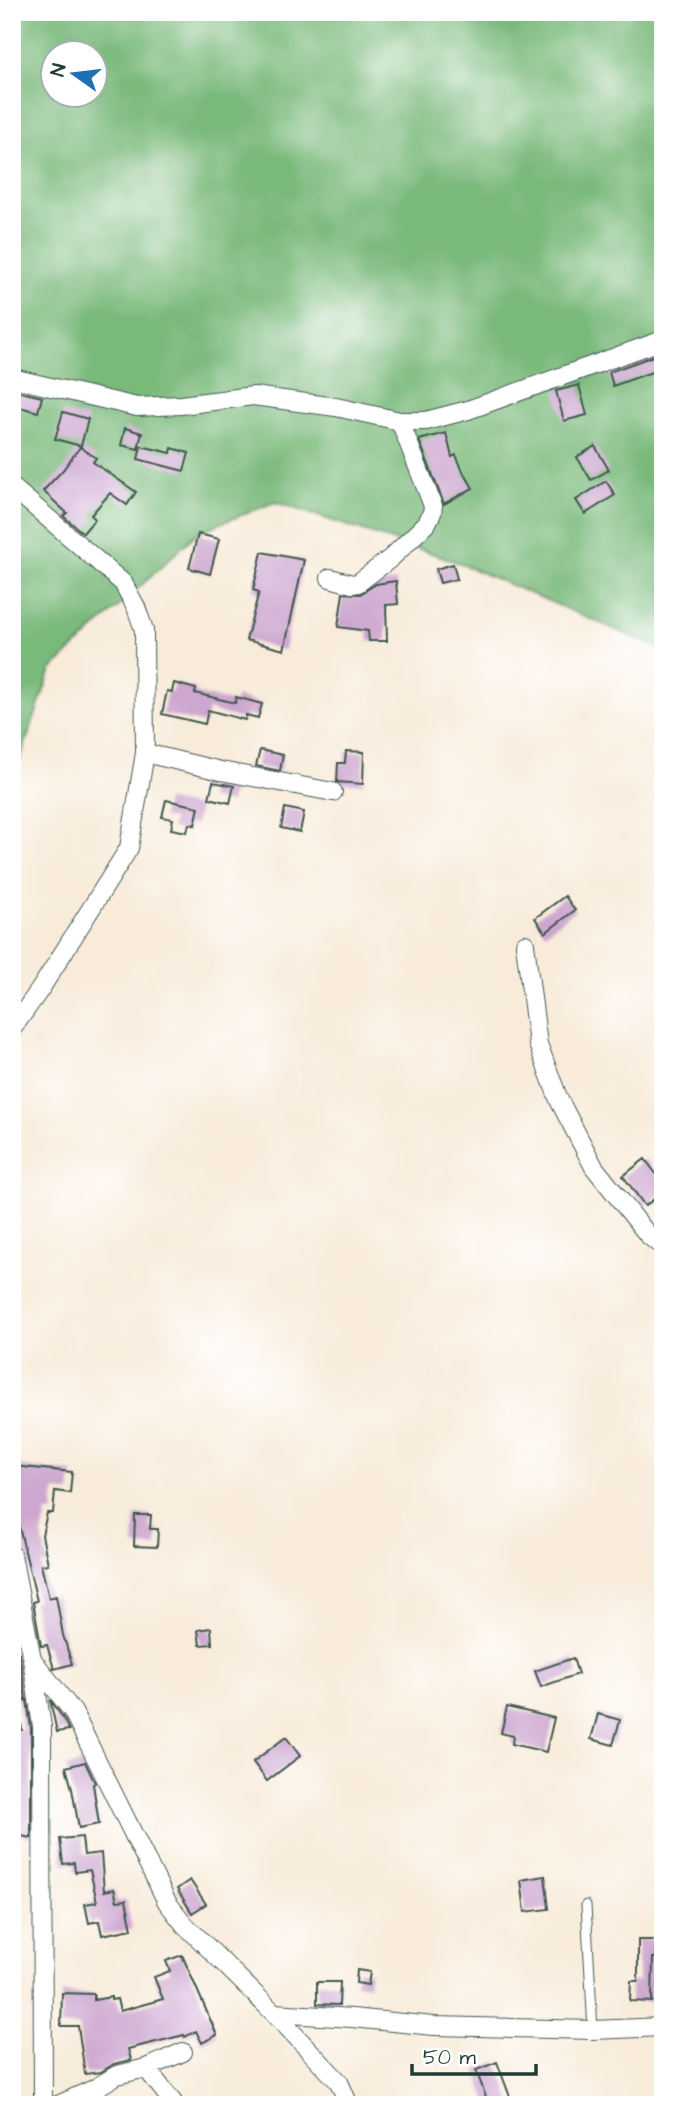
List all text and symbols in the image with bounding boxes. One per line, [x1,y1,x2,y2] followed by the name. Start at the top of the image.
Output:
[38,38,108,108] north arrow
[44,61,74,79] text: N
[412,2033,537,2077] scale bar
[423,2043,477,2072] text: 50 m

